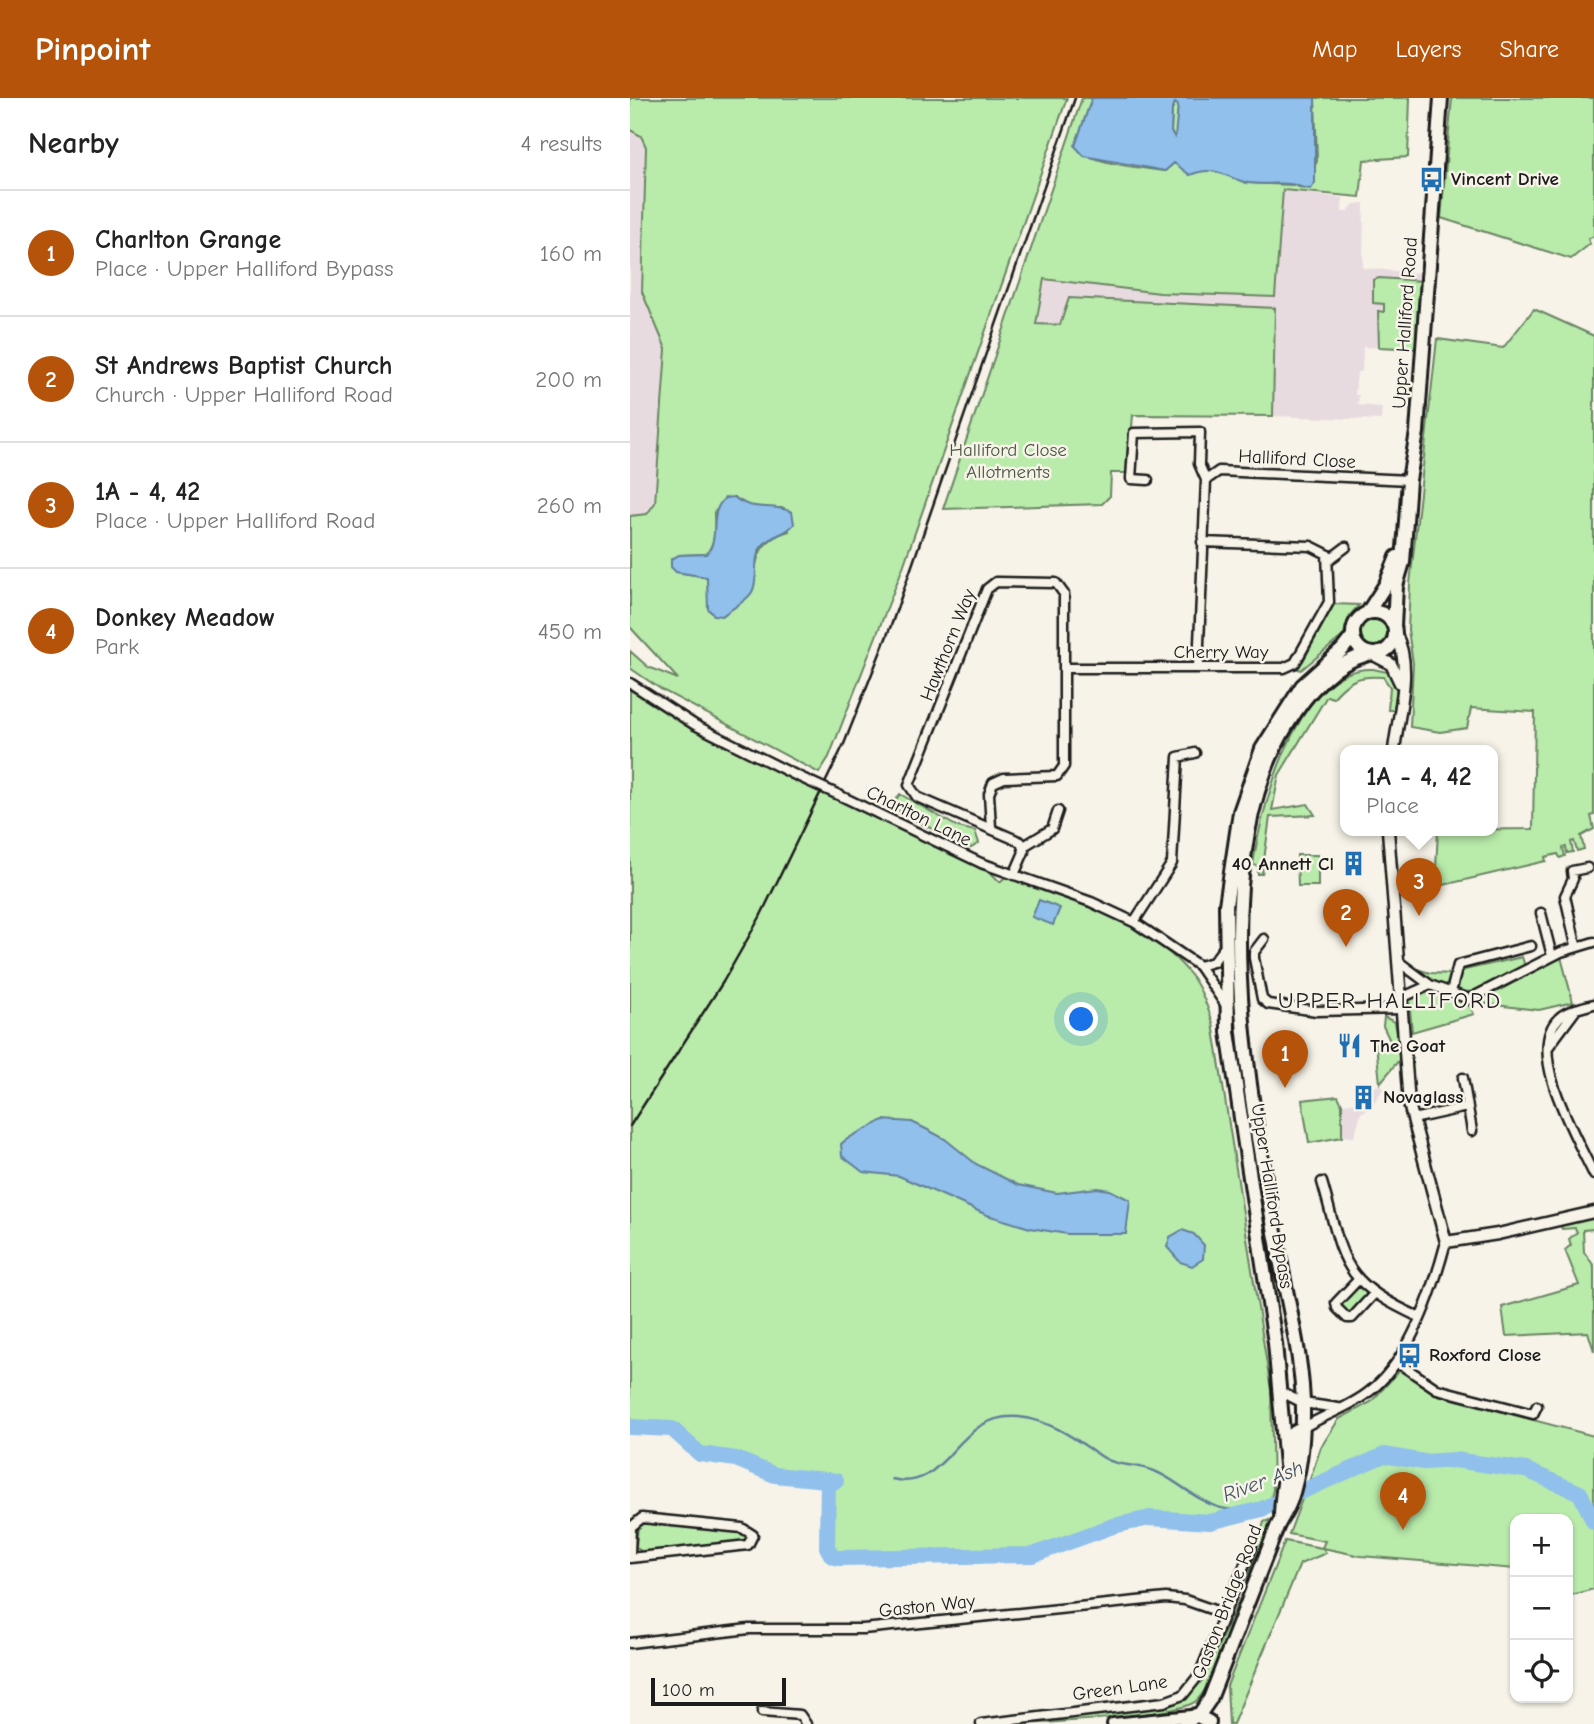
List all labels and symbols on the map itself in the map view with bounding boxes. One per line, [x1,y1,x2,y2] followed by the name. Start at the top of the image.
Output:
[1417,165,1445,193] bus stop icon: Vincent Drive
[1451,168,1559,190] place label: Vincent Drive
[1388,236,1422,410] street label: Upper Halliford Road
[949,439,1067,483] park label: Halliford Close Allotments
[1238,445,1356,473] street label: Halliford Close
[916,586,981,704] street label: Hawthorn Way
[1174,641,1269,663] street label: Cherry Way
[863,781,975,851] street label: Charlton Lane
[1340,850,1368,878] building icon: 40 Annett Cl
[1232,853,1334,875] place label: 40 Annett Cl
[1396,858,1442,916] pin: 3
[1323,889,1369,947] pin: 2
[1278,987,1502,1014] district label: UPPER HALLIFORD
[1064,1002,1098,1036] your location
[1262,1030,1308,1088] pin: 1
[1336,1032,1364,1060] restaurant icon: The Goat
[1370,1035,1446,1057] place label: The Goat
[1349,1083,1377,1111] building icon: Novaglass
[1383,1086,1463,1108] place label: Novaglass
[1246,1102,1298,1290] street label: Upper Halliford Bypass
[1395,1341,1423,1369] bus stop icon: Roxford Close
[1429,1344,1541,1366] place label: Roxford Close
[1219,1455,1307,1507] water label: River Ash
[1380,1472,1426,1530] pin: 4
[1187,1522,1267,1682] street label: Gaston Bridge Road
[878,1590,977,1622] street label: Gaston Way
[1071,1670,1169,1706] street label: Green Lane
[651,1675,786,1707] scale bar

